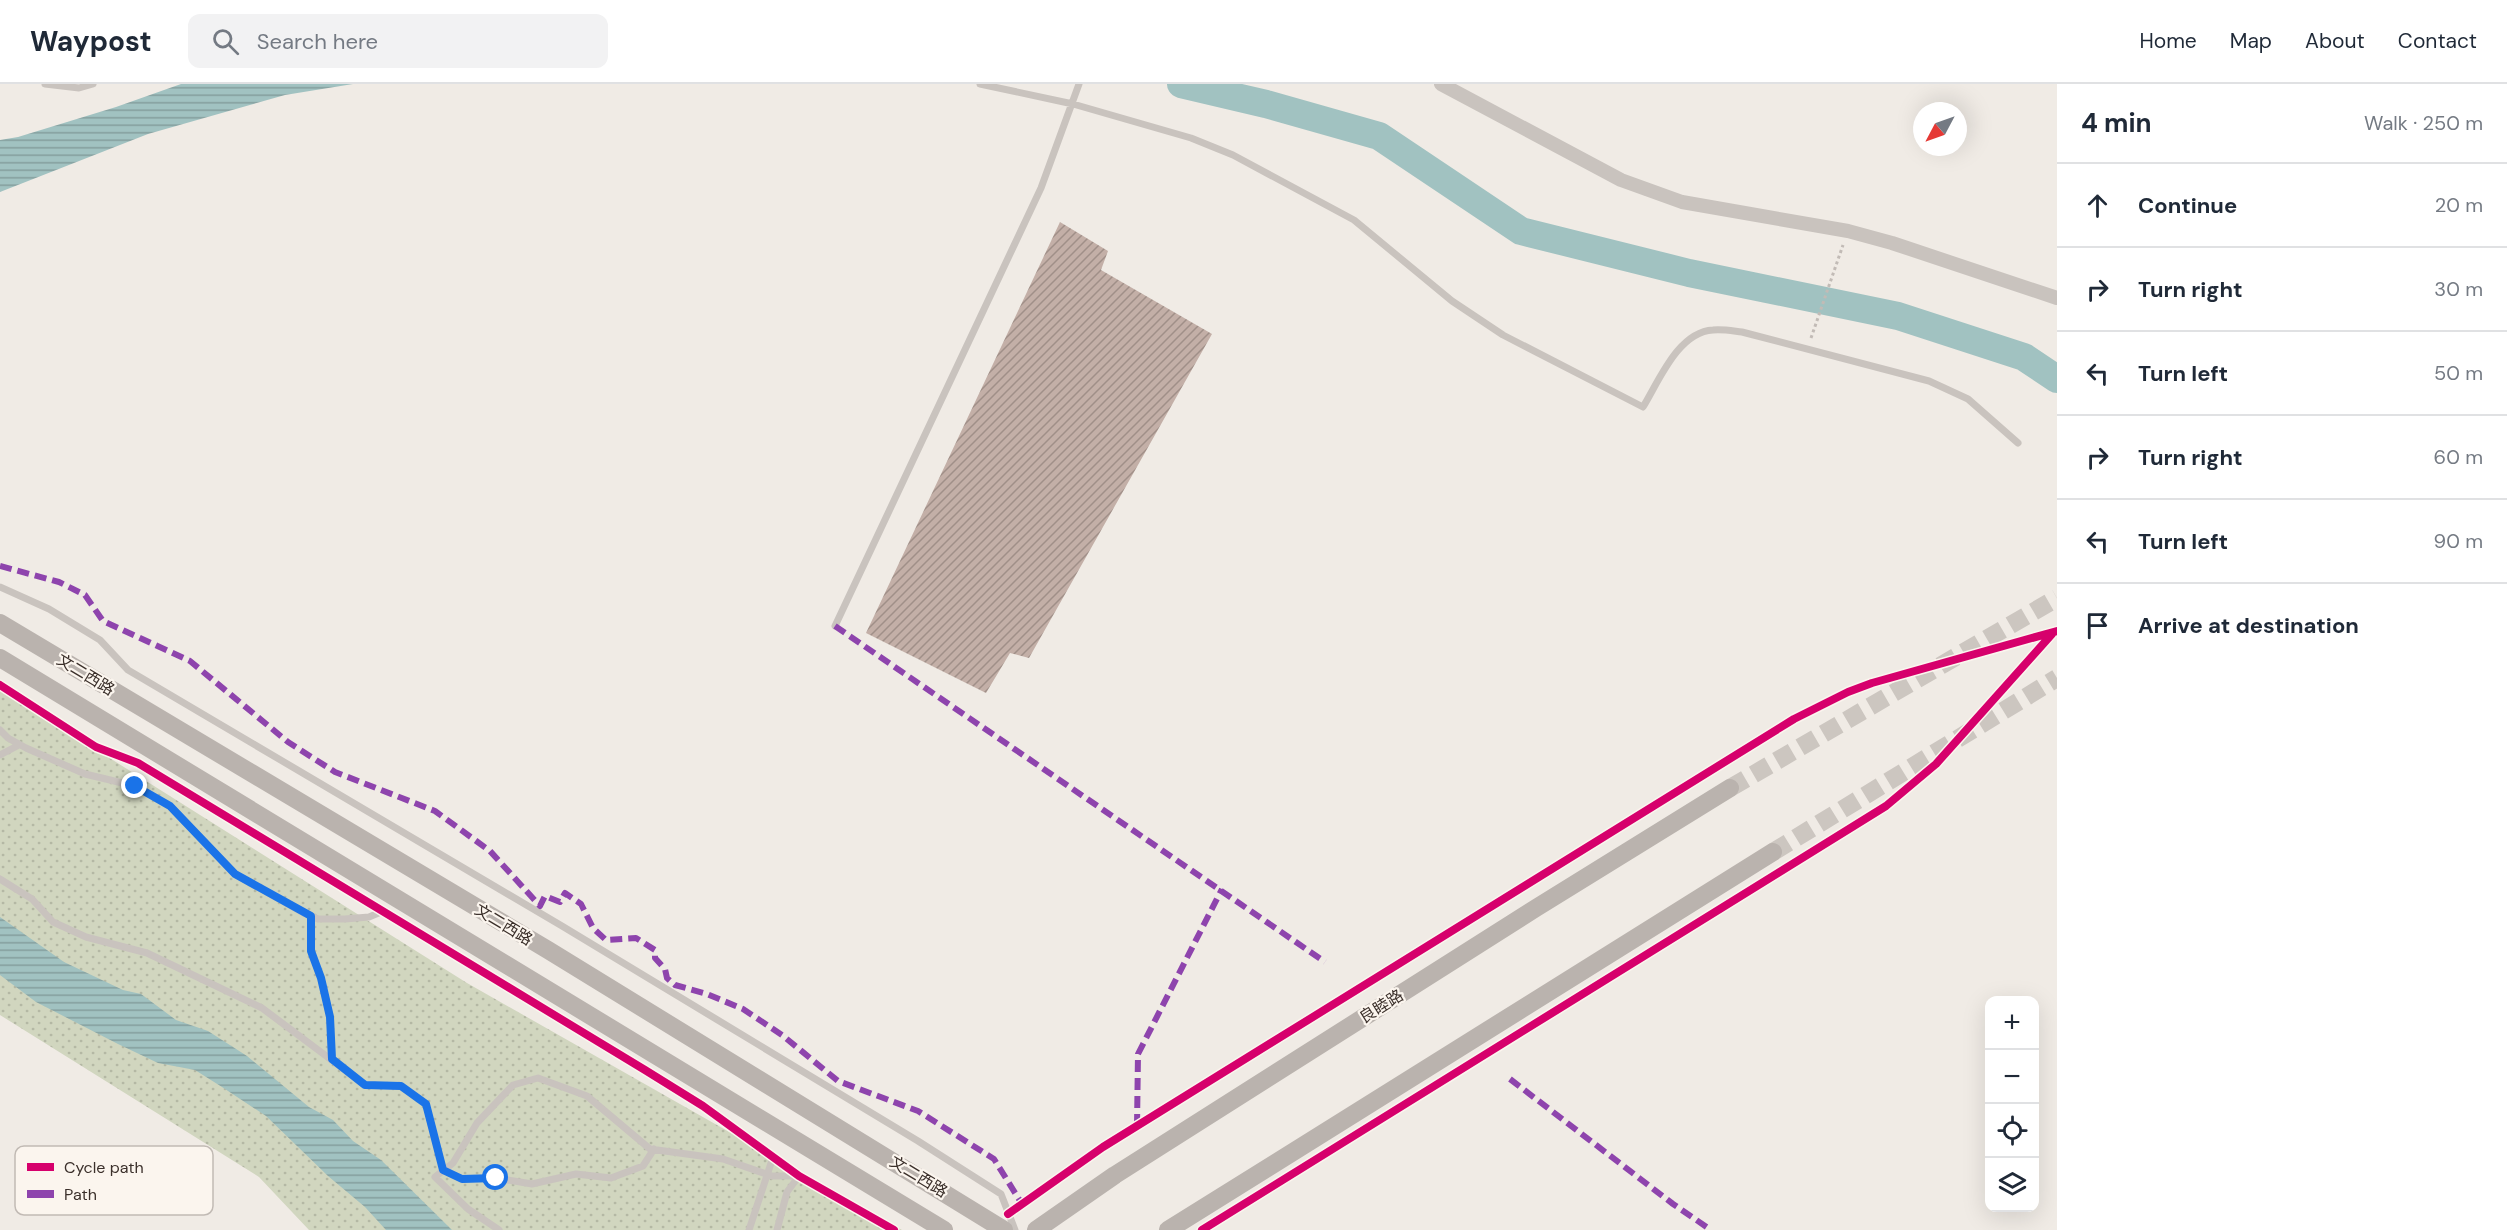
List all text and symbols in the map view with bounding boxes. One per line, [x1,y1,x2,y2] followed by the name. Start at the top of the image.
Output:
[188,14,608,68] search box
[30,23,152,60] text: Waypost
[209,25,242,58] icon: search
[257,27,378,56] text: Search here
[2139,27,2197,55] text: Home
[2230,27,2272,55] text: Map
[2305,27,2365,55] text: About
[2398,27,2477,55] text: Contact
[1913,102,1967,156] north arrow
[2081,106,2152,140] text: 4 min
[2364,110,2483,136] text: Walk · 250 m
[2081,189,2114,222] icon: ahead
[2138,191,2237,220] text: Continue
[2435,192,2483,218] text: 20 m
[2081,273,2114,306] icon: right
[2138,275,2243,304] text: Turn right
[2434,276,2483,302] text: 30 m
[2081,357,2114,390] icon: left
[2138,359,2228,388] text: Turn left
[2434,360,2483,386] text: 50 m
[2081,441,2114,474] icon: right
[2138,443,2243,472] text: Turn right
[2434,444,2483,470] text: 60 m
[2081,525,2114,558] icon: left
[2138,527,2228,556] text: Turn left
[2434,528,2483,554] text: 90 m
[2081,609,2114,642] icon: arrive
[2138,611,2359,640] text: Arrive at destination
[53,649,119,700] street label: 文二西路
[121,772,147,798] route end
[471,899,537,950] street label: 文二西路
[1355,985,1407,1028] street label: 良睦路
[1985,996,2039,1212] map controls
[1985,996,2039,1050] button: +
[1985,1050,2039,1104] button: −
[1985,1104,2039,1158] button: locate
[15,1146,213,1215] legend
[886,1151,952,1202] street label: 文二西路
[64,1157,144,1178] text: Cycle path
[1985,1158,2039,1212] button: layers
[482,1164,508,1190] route start
[64,1184,97,1205] text: Path

